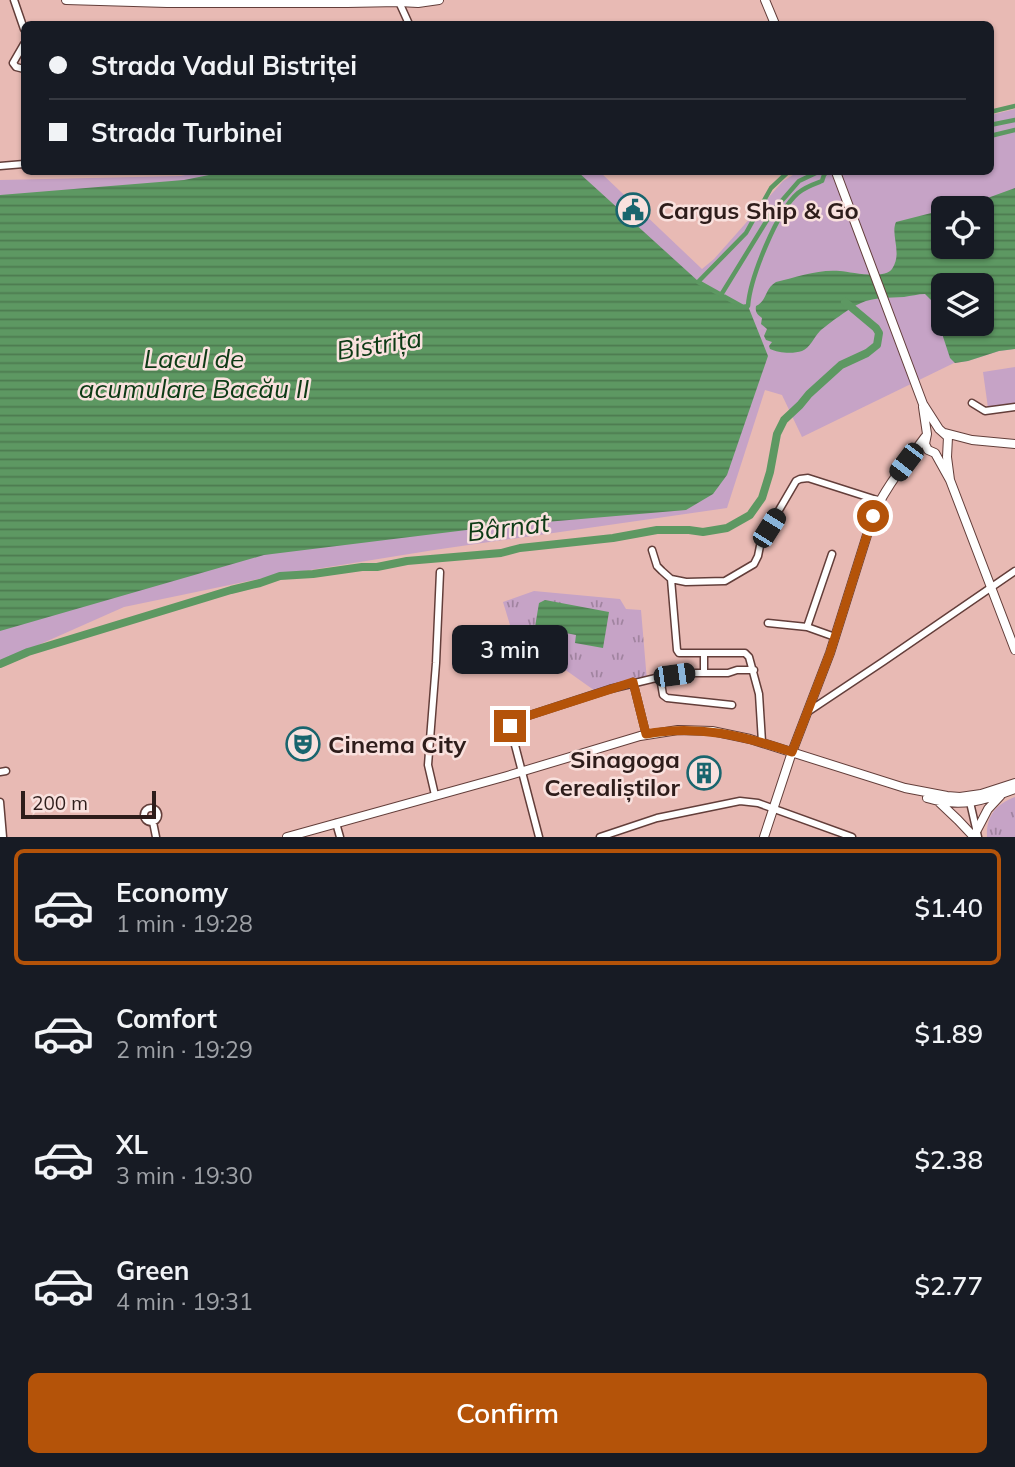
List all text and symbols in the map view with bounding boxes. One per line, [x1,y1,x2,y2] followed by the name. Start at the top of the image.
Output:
[91,49,357,82] text: Strada Vadul Bistriței
[91,116,283,149] text: Strada Turbinei
[614,191,652,229] public building icon: Cargus Ship & Go
[658,195,859,225] place label: Cargus Ship & Go
[931,196,994,336] map controls
[931,196,994,259] button: locate
[931,273,994,336] button: layers
[334,321,424,367] water label: Bistrița
[79,342,309,405] water label: Lacul de acumulare Bacău II
[885,439,928,485] car
[857,500,889,532] route start
[465,505,552,548] water label: Bârnat
[749,505,790,551] car
[452,624,568,674] callout: 3 min
[480,635,540,664] text: 3 min
[652,662,697,688] car
[494,710,526,742] route end
[284,725,322,763] theatre icon: Cinema City
[328,729,467,759] place label: Cinema City
[544,744,681,803] place label: Sinagoga Cerealiștilor
[685,754,723,792] building icon: Sinagoga Cerealiștilor
[21,788,156,820] scale bar
[32,791,88,815] text: 200 m
[32,876,95,939] icon: car
[116,876,228,909] text: Economy
[914,891,983,924] text: $1.40
[116,909,253,938] text: 1 min · 19:28
[32,1002,95,1065] icon: car
[116,1002,217,1035] text: Comfort
[914,1017,983,1050] text: $1.89
[116,1035,253,1064] text: 2 min · 19:29
[32,1128,95,1191] icon: car
[116,1128,148,1161] text: XL
[914,1143,983,1176] text: $2.38
[116,1161,253,1190] text: 3 min · 19:30
[32,1254,95,1317] icon: car
[116,1254,189,1287] text: Green
[914,1269,983,1302] text: $2.77
[116,1287,253,1316] text: 4 min · 19:31
[28,1373,987,1453] button: Confirm

